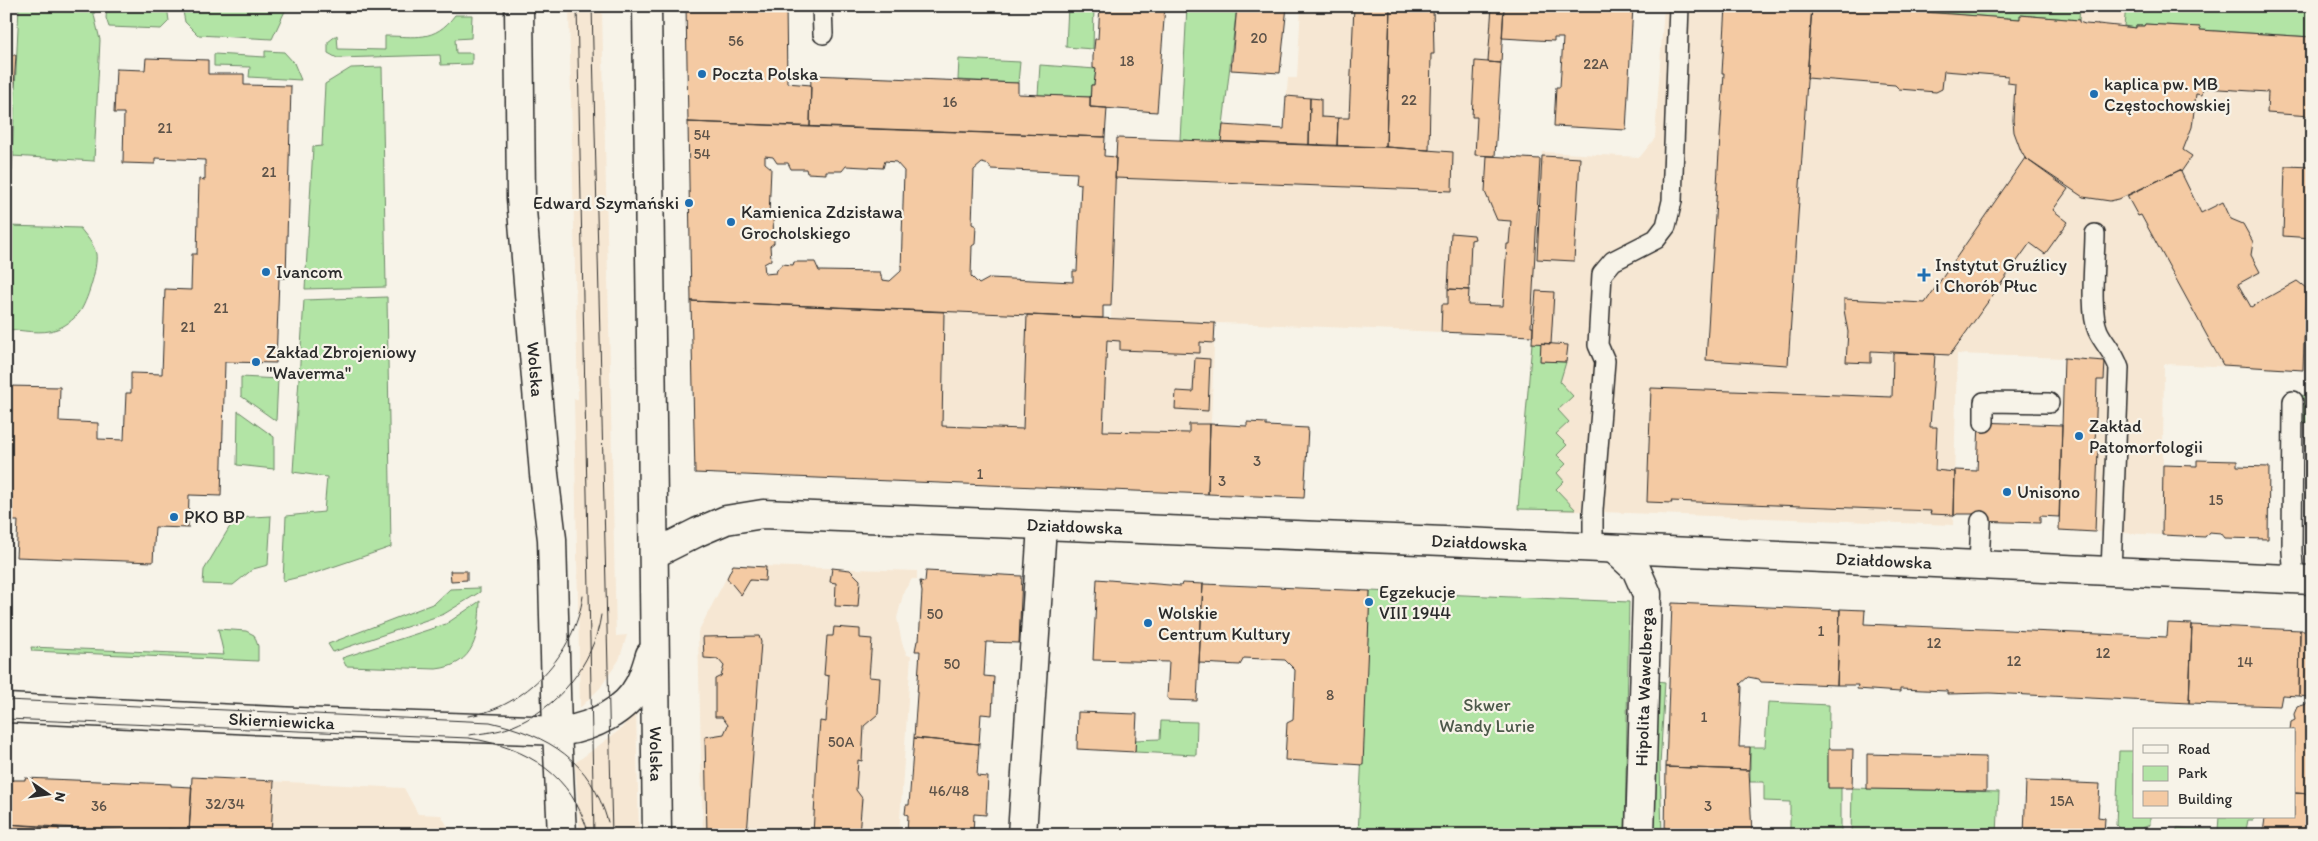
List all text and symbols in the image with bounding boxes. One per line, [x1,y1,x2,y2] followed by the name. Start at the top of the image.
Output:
[1250,29,1268,47] house number: 20
[728,32,744,50] house number: 56
[1119,52,1135,70] house number: 18
[1583,55,1609,73] house number: 22A
[712,63,819,85] place label: Poczta Polska
[696,68,708,80] marker: Poczta Polska
[2104,73,2230,116] place label: kaplica pw. MB Częstochowskiej
[2088,88,2100,100] marker: kaplica pw. MB Częstochowskiej
[1401,91,1417,109] house number: 22
[943,93,958,111] house number: 16
[158,119,172,137] house number: 21
[694,126,710,144] house number: 54
[694,145,710,163] house number: 54
[262,163,276,181] house number: 21
[533,192,679,214] place label: Edward Szymański
[683,197,695,209] marker: Edward Szymański
[741,201,903,244] place label: Kamienica Zdzisława Grocholskiego
[725,216,737,228] marker: Kamienica Zdzisława Grocholskiego
[1935,254,2067,297] place label: Instytut Gruźlicy i Chorób Płuc
[276,261,343,283] place label: Ivancom
[260,266,272,278] marker: Ivancom
[1917,268,1931,282] marker: Instytut Gruźlicy i Chorób Płuc
[214,299,228,317] house number: 21
[181,318,195,336] house number: 21
[266,341,417,384] place label: Zakład Zbrojeniowy "Waverma"
[522,341,549,398] street label: Wolska
[250,356,262,368] marker: Zakład Zbrojeniowy "Waverma"
[2089,415,2203,458] place label: Zakład Patomorfologii
[2073,430,2085,442] marker: Zakład Patomorfologii
[1253,452,1261,470] house number: 3
[977,465,984,483] house number: 1
[1218,472,1226,490] house number: 3
[2017,481,2080,503] place label: Unisono
[2001,486,2013,498] marker: Unisono
[2209,491,2224,509] house number: 15
[184,506,245,528] place label: PKO BP
[168,511,180,523] marker: PKO BP
[1026,513,1124,539] street label: Działdowska
[1431,529,1529,556] street label: Działdowska
[1835,548,1933,574] street label: Działdowska
[1379,581,1456,624] place label: Egzekucje VIII 1944
[1363,596,1375,608] marker: Egzekucje VIII 1944
[1158,602,1291,645] place label: Wolskie Centrum Kultury
[926,605,944,623] house number: 50
[1630,607,1658,767] street label: Hipolita Wawelberga
[1142,617,1154,629] marker: Wolskie Centrum Kultury
[1818,622,1825,640] house number: 1
[1927,634,1942,652] house number: 12
[2096,644,2111,662] house number: 12
[2007,652,2022,670] house number: 12
[2237,653,2253,671] house number: 14
[943,655,961,673] house number: 50
[1326,686,1334,704] house number: 8
[1439,694,1535,737] park label: Skwer Wandy Lurie
[228,708,336,734] street label: Skierniewicka
[1701,708,1708,726] house number: 1
[645,726,667,782] street label: Wolska
[2133,728,2296,818] legend
[828,733,855,751] house number: 50A
[2178,740,2211,758] text: Road
[2178,764,2208,782] text: Park
[22,768,72,818] north arrow
[929,782,969,800] house number: 46/48
[51,790,70,803] text: N
[2178,790,2232,808] text: Building
[2050,792,2075,810] house number: 15A
[205,795,245,813] house number: 32/34
[91,797,107,815] house number: 36
[1704,797,1712,815] house number: 3

